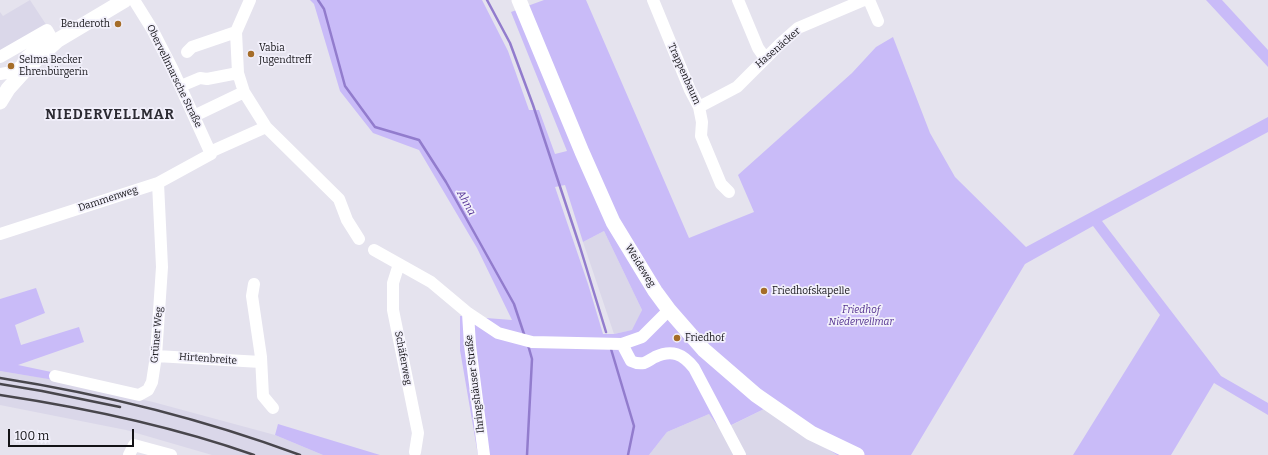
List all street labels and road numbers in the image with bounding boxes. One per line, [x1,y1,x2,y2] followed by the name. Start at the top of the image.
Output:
[144,23,204,129] street label: Obervellmarsche Straße
[753,25,803,71] street label: Hasenäcker
[665,41,703,107] street label: Trappenbaum
[77,184,139,214] street label: Dammenweg
[622,242,658,290] street label: Weideweg
[149,306,165,364] street label: Grüner Weg
[392,330,414,386] street label: Schäferweg
[463,334,487,434] street label: Ihringshäuser Straße
[179,351,237,367] street label: Hirtenbreite

